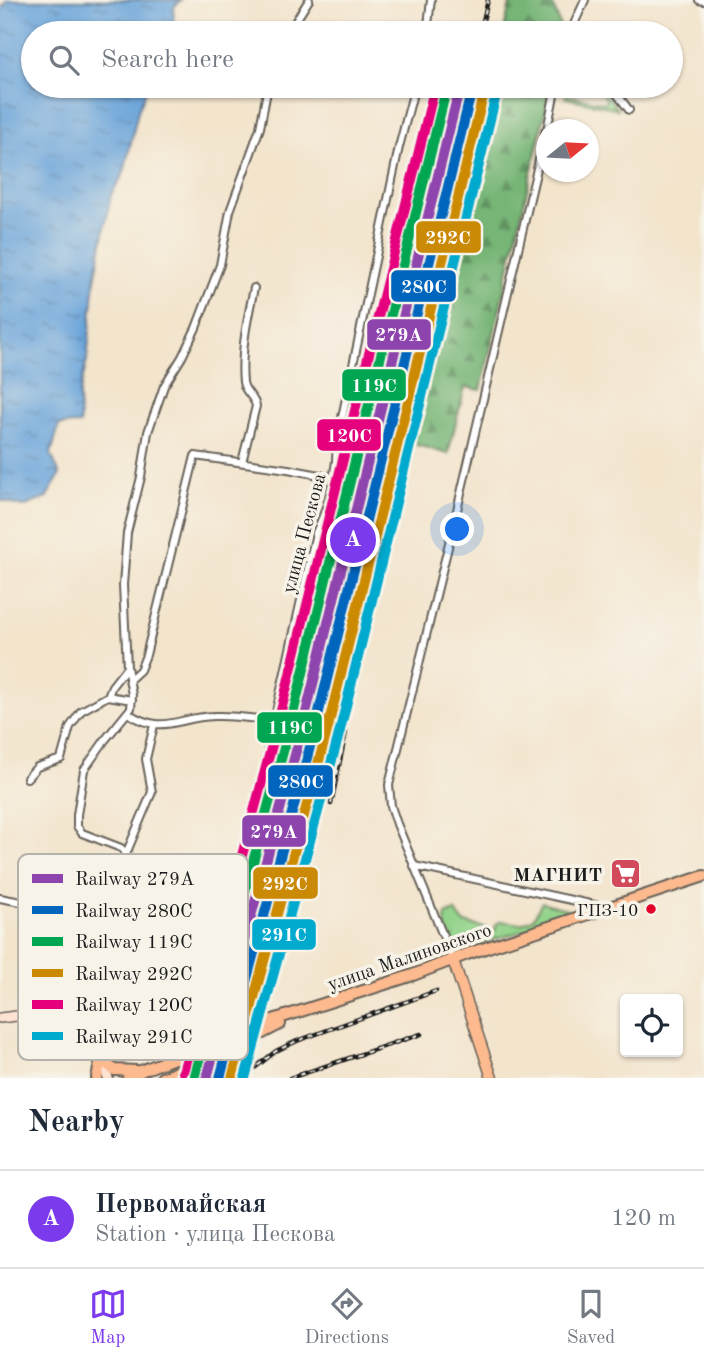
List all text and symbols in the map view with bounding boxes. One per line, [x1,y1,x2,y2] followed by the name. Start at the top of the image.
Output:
[21,21,683,98] search box
[45,41,83,79] icon: search
[101,47,234,73] text: Search here
[536,119,599,182] north arrow
[415,220,482,254] line badge: 292С
[425,230,471,249] text: 292С
[390,269,457,303] line badge: 280С
[401,279,447,298] text: 280С
[366,318,432,351] line badge: 279А
[375,327,423,346] text: 279А
[341,368,407,402] line badge: 119С
[351,378,397,397] text: 119С
[316,418,382,452] line badge: 120С
[326,428,372,447] text: 120С
[280,471,331,596] street label: улица Пескова
[440,512,474,546] your location
[330,514,376,566] pin: A
[256,711,323,744] line badge: 119С
[267,720,313,739] text: 119С
[267,764,334,798] line badge: 280С
[278,774,324,793] text: 280С
[241,814,307,848] line badge: 279А
[250,824,298,843] text: 279А
[18,854,248,1060] legend
[608,857,642,891] supermarket icon: МАГНИТ
[252,866,319,900] line badge: 292С
[514,867,602,886] place label: МАГНИТ
[75,871,195,890] text: Railway 279А
[262,876,308,895] text: 292С
[644,902,658,916] marker: ГПЗ-10
[75,903,193,922] text: Railway 280С
[577,903,638,920] place label: ГПЗ-10
[251,918,317,951] line badge: 291С
[325,921,494,995] street label: улица Малиновского
[261,927,307,946] text: 291С
[75,934,193,953] text: Railway 119С
[75,966,193,985] text: Railway 292С
[620,994,683,1057] map controls
[620,994,683,1057] button: locate
[75,997,193,1016] text: Railway 120С
[75,1029,193,1048] text: Railway 291С
[28,1108,125,1138] text: Nearby
[95,1192,266,1218] text: Первомайская
[42,1207,60,1230] text: A
[611,1207,676,1230] text: 120 m
[95,1223,335,1246] text: Station · улица Пескова
[89,1285,127,1350] tab: Map
[305,1285,389,1350] tab: Directions
[567,1285,615,1350] tab: Saved

